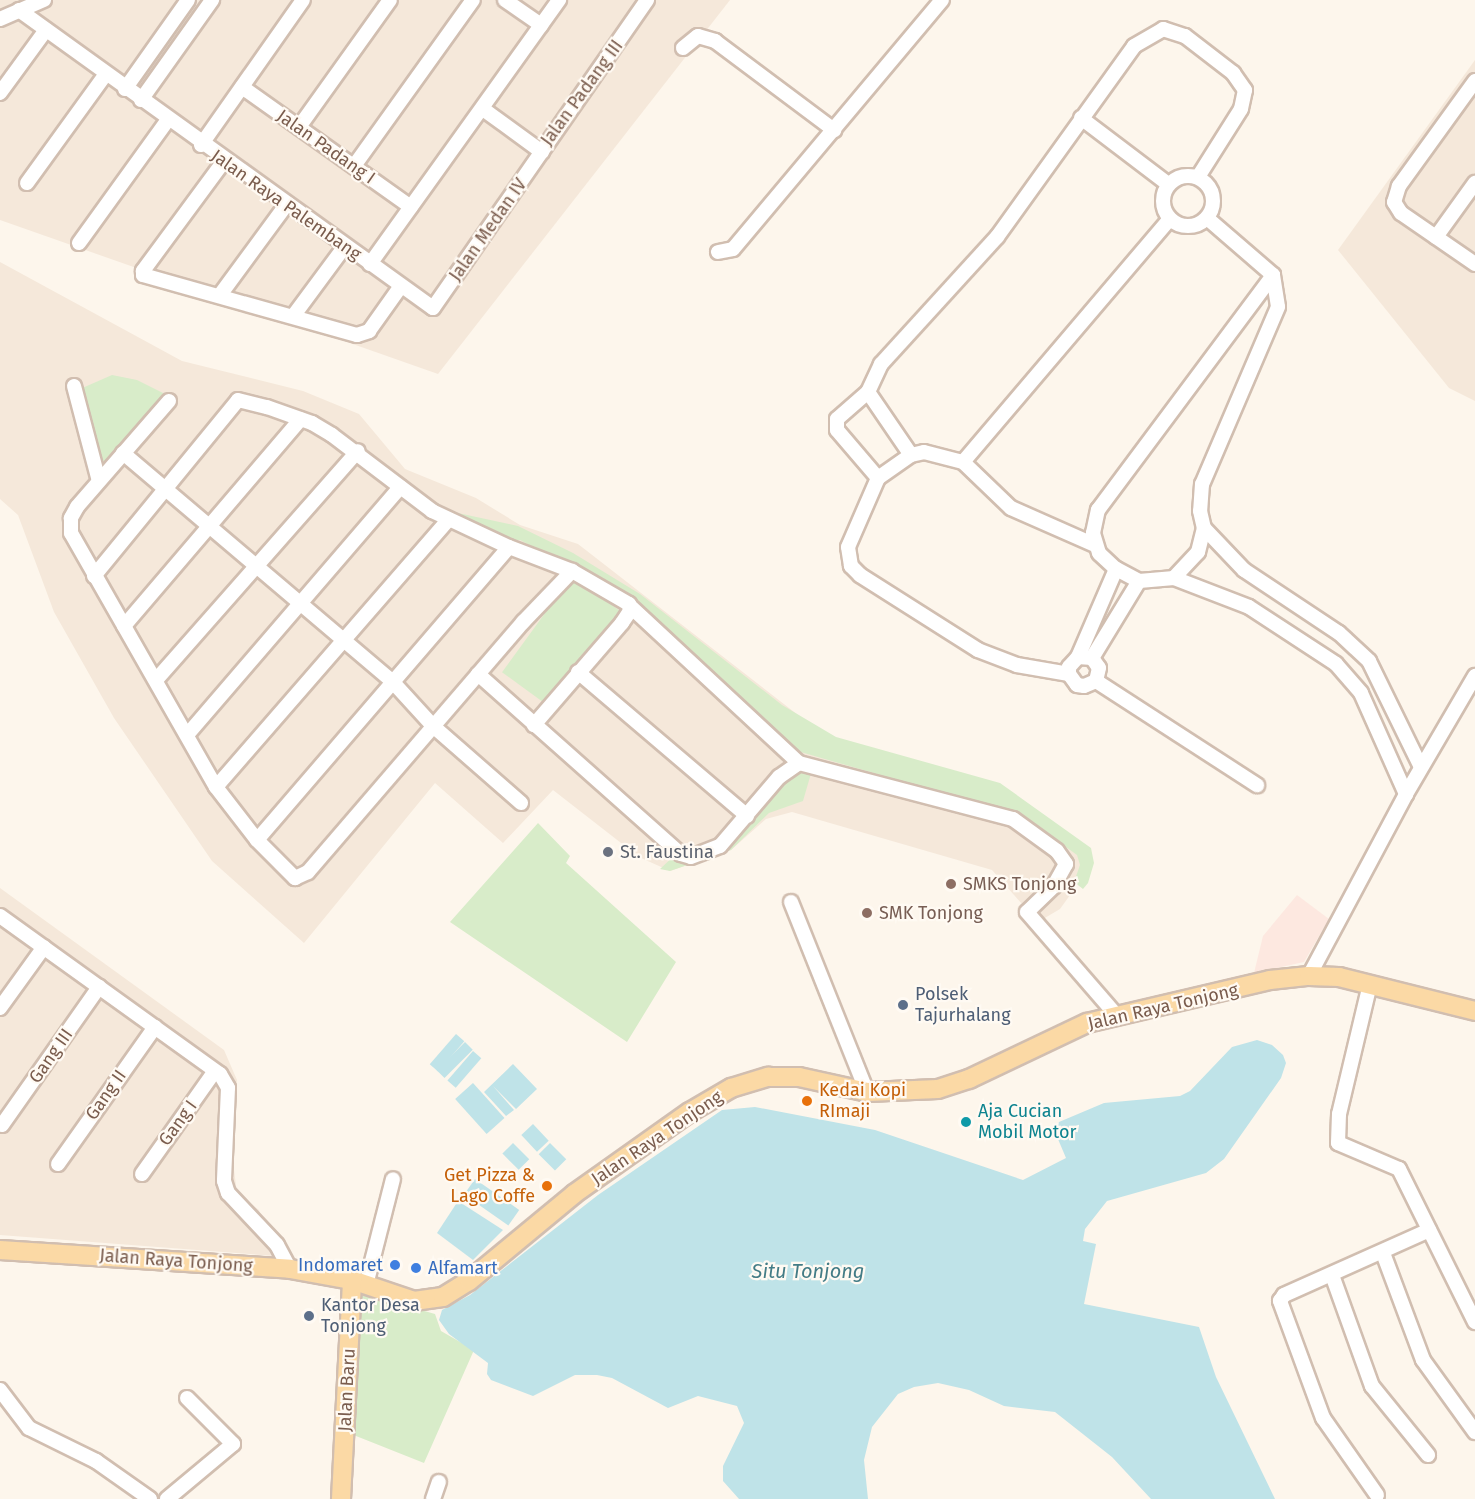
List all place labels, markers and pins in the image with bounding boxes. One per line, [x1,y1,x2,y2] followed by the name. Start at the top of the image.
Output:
[620,841,714,863] place label: St. Faustina
[601,845,615,859] marker: St. Faustina
[963,873,1076,895] place label: SMKS Tonjong
[944,877,958,891] marker: SMKS Tonjong
[879,902,983,924] place label: SMK Tonjong
[860,906,874,920] marker: SMK Tonjong
[915,984,1011,1026] place label: Polsek Tajurhalang
[896,998,910,1012] marker: Polsek Tajurhalang
[819,1080,906,1122] place label: Kedai Kopi RImaji
[800,1094,814,1108] marker: Kedai Kopi RImaji
[978,1101,1077,1144] place label: Aja Cucian Mobil Motor
[959,1115,973,1129] marker: Aja Cucian Mobil Motor
[444,1165,535,1208] place label: Get Pizza & Lago Coffe
[540,1179,554,1193] marker: Get Pizza & Lago Coffe
[298,1254,383,1276] place label: Indomaret
[428,1257,498,1279] place label: Alfamart
[388,1258,402,1272] marker: Indomaret
[409,1261,423,1275] marker: Alfamart
[321,1295,420,1338] place label: Kantor Desa Tonjong
[302,1309,316,1323] marker: Kantor Desa Tonjong

